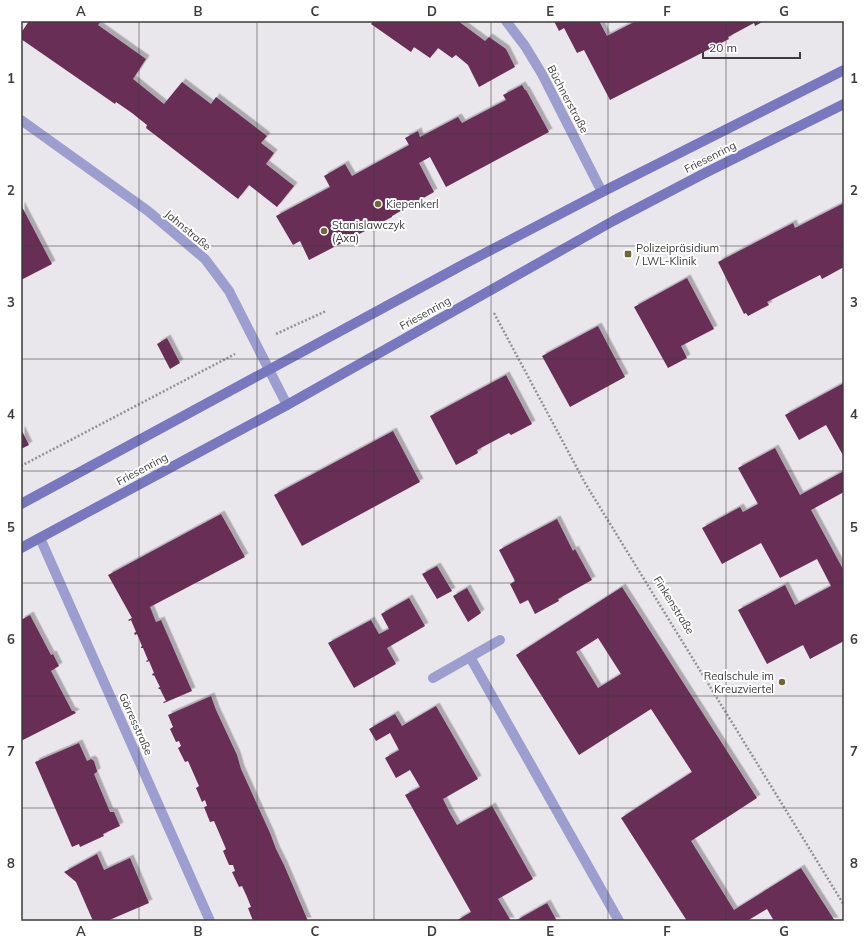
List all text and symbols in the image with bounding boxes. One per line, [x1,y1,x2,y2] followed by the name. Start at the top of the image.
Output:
[76,3,86,19] text: A
[194,3,203,19] text: B
[311,3,320,19] text: C
[427,3,437,19] text: D
[546,3,554,19] text: E
[663,3,671,19] text: F
[779,3,789,19] text: G
[703,34,800,60] scale bar
[709,40,737,55] text: 20 m
[544,63,592,135] street label: Büchnerstraße
[7,70,15,86] text: 1
[850,70,858,86] text: 1
[682,138,738,176] street label: Friesenring
[7,182,15,198] text: 2
[850,182,858,198] text: 2
[386,197,439,211] place label: Kiepenkerl
[373,199,383,209] marker: Kiepenkerl
[162,207,214,253] street label: Jahnstraße
[332,218,405,245] place label: Stanislawczyk (Axa)
[319,226,329,236] marker: Stanislawczyk (Axa)
[635,241,719,268] place label: Polizeipräsidium / LWL-Klinik
[623,249,633,259] marker: Polizeipräsidium / LWL-Klinik
[397,293,453,333] street label: Friesenring
[7,294,15,310] text: 3
[850,294,858,310] text: 3
[7,406,15,422] text: 4
[850,406,858,422] text: 4
[114,450,170,488] street label: Friesenring
[7,519,15,535] text: 5
[850,519,858,535] text: 5
[651,573,697,637] street label: Finkenstraße
[7,631,15,647] text: 6
[850,631,858,647] text: 6
[704,669,774,696] place label: Realschule im Kreuzviertel
[777,677,787,687] marker: Realschule im Kreuzviertel
[116,691,156,757] street label: Görresstraße
[7,743,15,759] text: 7
[850,743,858,759] text: 7
[7,855,15,871] text: 8
[850,855,858,871] text: 8
[76,923,86,939] text: A
[194,923,203,939] text: B
[311,923,320,939] text: C
[427,923,437,939] text: D
[546,923,554,939] text: E
[663,923,671,939] text: F
[779,923,789,939] text: G

